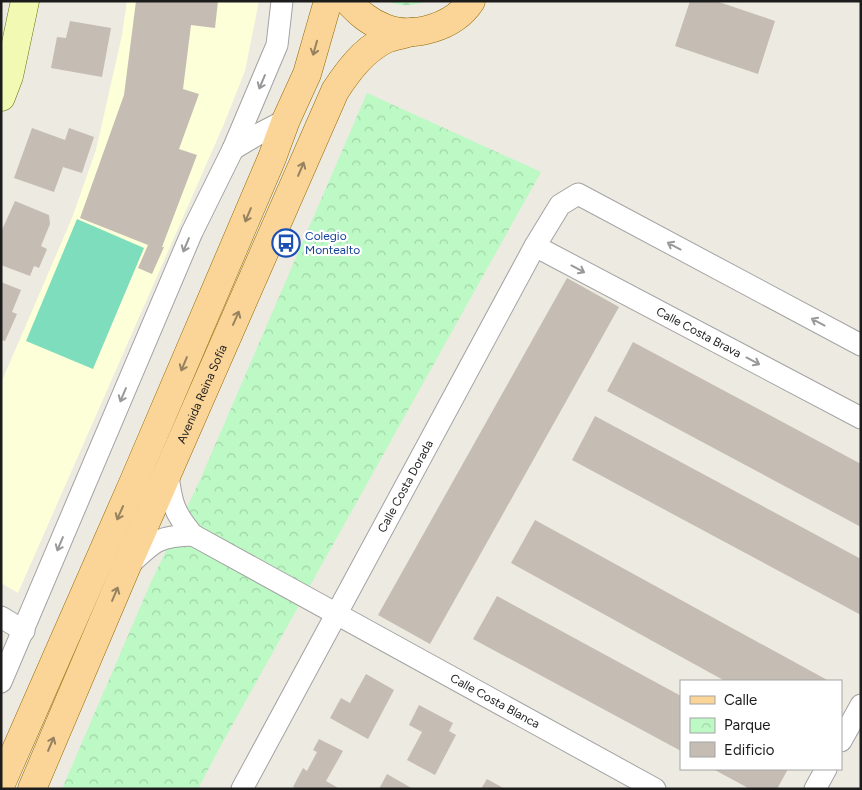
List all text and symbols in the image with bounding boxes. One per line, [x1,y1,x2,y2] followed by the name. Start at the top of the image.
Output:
[309,40,319,56] one-way arrow
[256,74,266,89] one-way arrow
[297,162,307,177] one-way arrow
[242,207,252,222] one-way arrow
[271,228,301,258] bus stop icon: Colegio Montealto
[305,229,360,257] place label: Colegio Montealto
[181,237,191,252] one-way arrow
[668,240,682,250] one-way arrow
[571,264,586,274] one-way arrow
[654,304,743,360] street label: Calle Costa Brava
[233,310,242,325] one-way arrow
[810,317,825,327] one-way arrow
[174,342,230,446] street label: Avenida Reina Sofía
[178,356,188,371] one-way arrow
[745,357,760,366] one-way arrow
[118,387,127,402] one-way arrow
[375,438,436,535] street label: Calle Costa Dorada
[114,505,124,520] one-way arrow
[54,536,64,551] one-way arrow
[111,587,120,602] one-way arrow
[448,671,542,731] street label: Calle Costa Blanca
[680,680,842,770] legend
[724,691,757,709] text: Calle
[724,716,771,734] text: Parque
[46,737,56,752] one-way arrow
[724,741,775,759] text: Edificio

